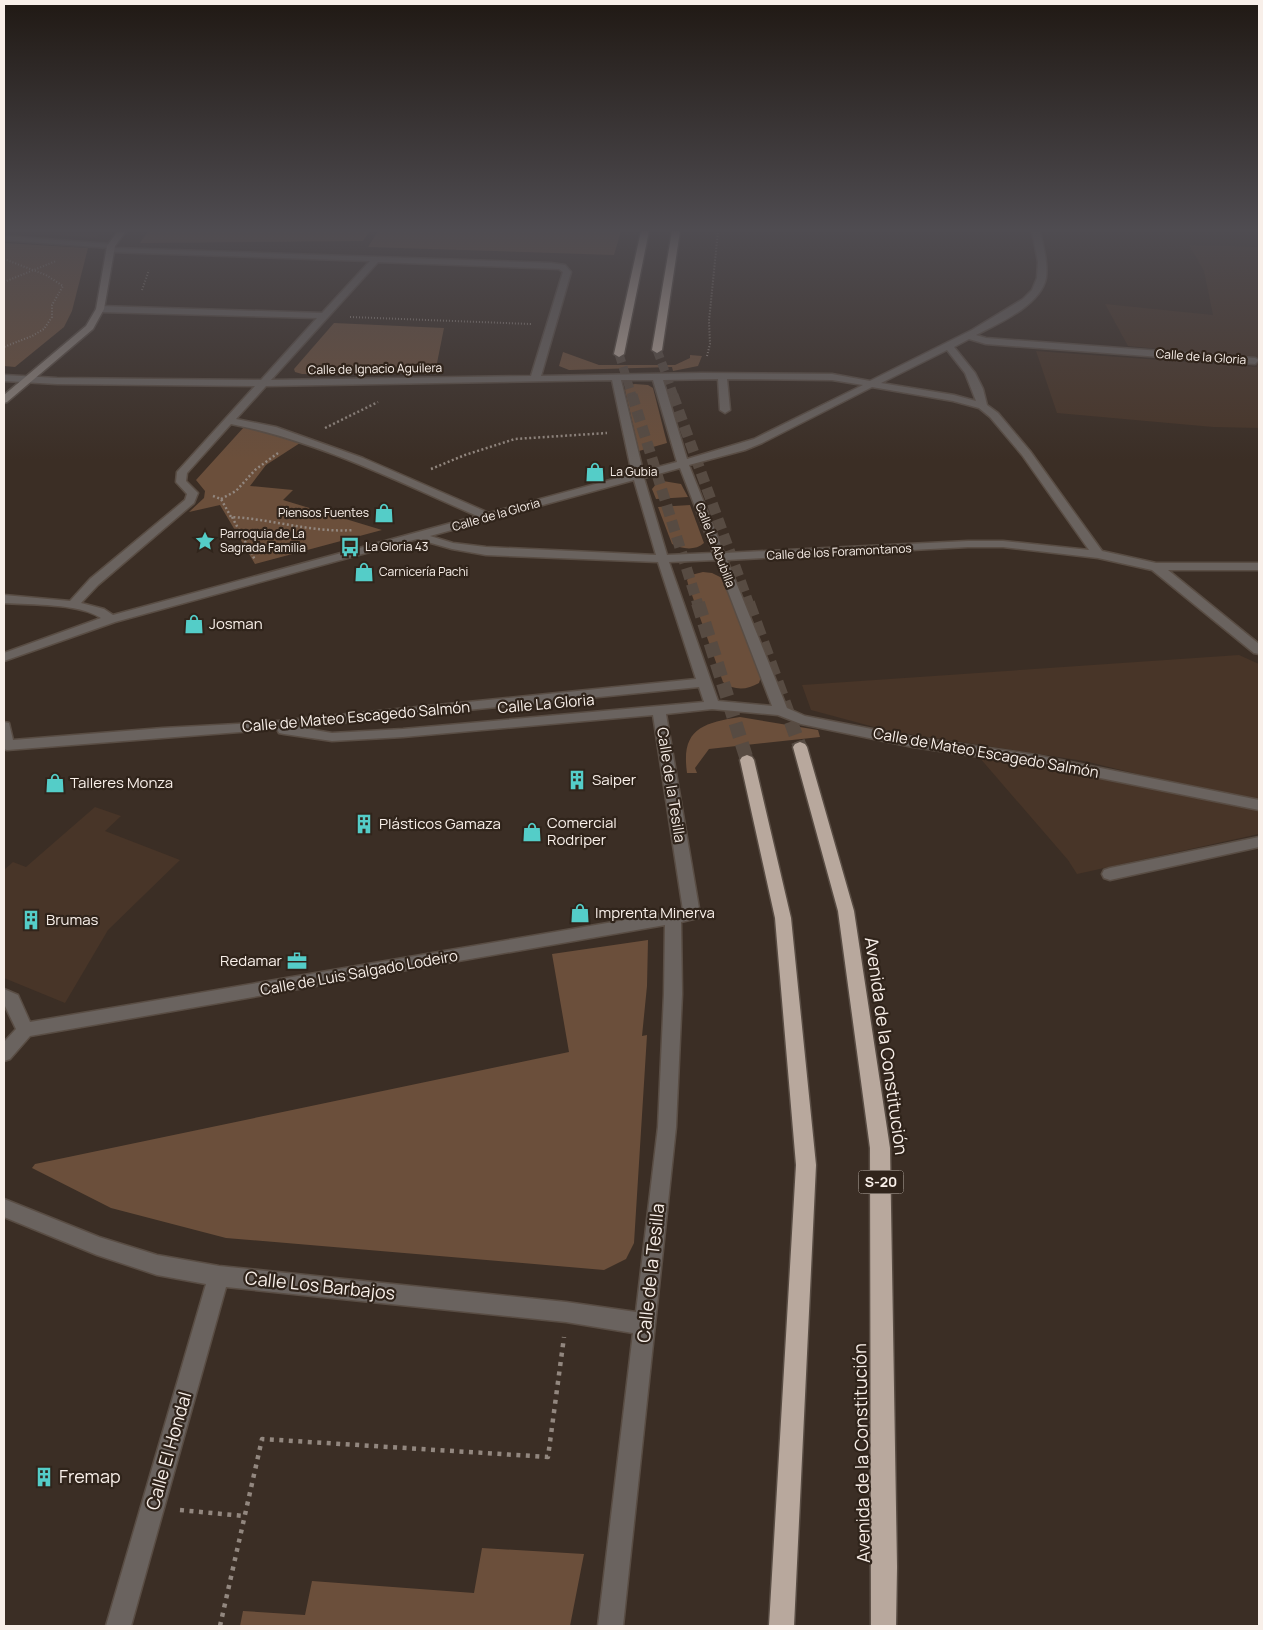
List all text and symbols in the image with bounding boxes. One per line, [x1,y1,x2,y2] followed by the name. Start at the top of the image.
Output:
[1155,345,1247,368] street label: Calle de la Gloria
[308,359,442,378] street label: Calle de Ignacio Aguilera
[584,461,606,483] shop icon: La Gubia
[610,463,657,480] place label: La Gubia
[450,494,542,535] street label: Calle de la Gloria
[691,500,739,590] street label: Calle La Abubilla
[373,502,395,524] shop icon: Piensos Fuentes
[278,504,369,521] place label: Piensos Fuentes
[220,525,306,556] place label: Parroquia de La Sagrada Familia
[194,530,216,552] place icon: Parroquia de La Sagrada Familia
[339,536,361,558] bus stop icon: La Gloria 43
[365,538,428,555] place label: La Gloria 43
[766,539,912,564] street label: Calle de los Foramontanos
[353,561,375,583] shop icon: Carnicería Pachi
[379,563,468,580] place label: Carnicería Pachi
[183,613,205,635] shop icon: Josman
[209,613,263,634] place label: Josman
[497,689,595,718] street label: Calle La Gloria
[241,696,471,737] street label: Calle de Mateo Escagedo Salmón
[872,722,1101,783] street label: Calle de Mateo Escagedo Salmón
[652,726,691,844] street label: Calle de la Tesilla
[566,769,588,791] building icon: Saiper
[592,769,637,790] place label: Saiper
[44,772,66,794] shop icon: Talleres Monza
[70,772,173,793] place label: Talleres Monza
[547,812,617,850] place label: Comercial Rodriper
[353,813,375,835] building icon: Plásticos Gamaza
[379,813,501,834] place label: Plásticos Gamaza
[521,821,543,843] shop icon: Comercial Rodriper
[569,902,591,924] shop icon: Imprenta Minerva
[595,902,715,923] place label: Imprenta Minerva
[20,909,42,931] building icon: Brumas
[46,909,99,930] place label: Brumas
[860,935,914,1156] street label: Avenida de la Constitución
[258,945,459,1000] street label: Calle de Luis Salgado Lodeiro
[220,950,283,971] place label: Redamar
[286,950,308,972] office icon: Redamar
[858,1170,904,1194] road number: S-20
[631,1202,669,1344] street label: Calle de la Tesilla
[244,1265,396,1305] street label: Calle Los Barbajos
[847,1343,875,1563] street label: Avenida de la Constitución
[140,1389,196,1513] street label: Calle El Hondal
[59,1464,121,1488] place label: Fremap
[33,1466,55,1488] building icon: Fremap

